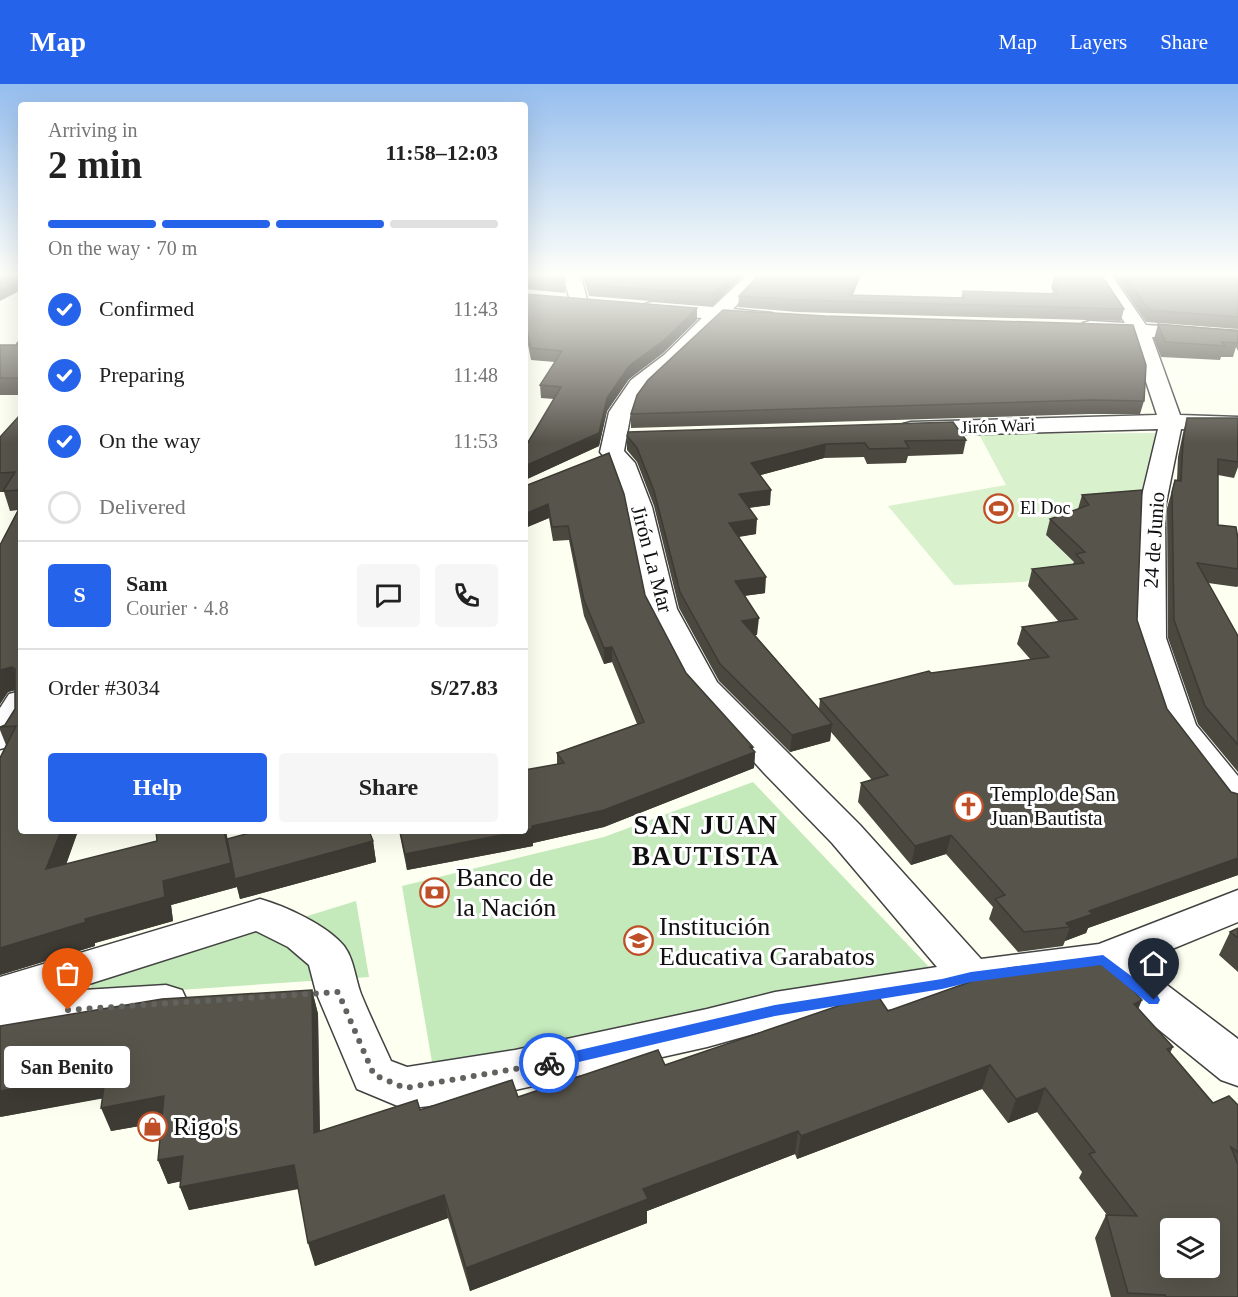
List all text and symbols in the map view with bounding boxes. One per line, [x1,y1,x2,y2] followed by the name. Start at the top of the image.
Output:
[30,26,86,57] text: Map
[999,30,1037,54] text: Map
[1070,30,1127,54] text: Layers
[1160,30,1208,54] text: Share
[48,119,137,141] text: Arriving in
[386,140,498,165] text: 11:58–12:03
[48,143,142,186] text: 2 min
[48,237,197,259] text: On the way · 70 m
[48,293,81,326] icon: check
[99,296,194,321] text: Confirmed
[453,298,498,320] text: 11:43
[48,359,81,392] icon: check
[99,362,185,387] text: Preparing
[453,364,498,386] text: 11:48
[960,415,1036,437] street label: Jirón Wari
[48,425,81,458] icon: check
[99,428,200,453] text: On the way
[453,430,498,452] text: 11:53
[1139,491,1169,589] street label: 24 de Junio
[983,492,1015,524] sports icon: El Doc
[99,494,186,519] text: Delivered
[1020,498,1070,518] place label: El Doc
[626,503,678,615] street label: Jirón La Mar
[357,564,420,627] button: chat
[435,564,498,627] button: phone
[126,571,168,596] text: Sam
[73,582,86,607] text: S
[126,597,229,619] text: Courier · 4.8
[48,675,160,700] text: Order #3034
[430,675,498,700] text: S/27.83
[48,753,267,822] button: Help
[279,753,498,822] button: Share
[990,782,1116,830] place label: Templo de San Juan Bautista
[953,790,985,822] church icon: Templo de San Juan Bautista
[632,810,780,871] district label: SAN JUAN BAUTISTA
[456,863,556,922] place label: Banco de la Nación
[419,876,451,908] bank icon: Banco de la Nación
[659,912,875,971] place label: Institución Educativa Garabatos
[622,925,654,957] school or university icon: Institución Educativa Garabatos
[1128,938,1179,1000] pin
[1137,947,1170,980] icon: home
[42,948,93,1010] pin
[51,957,84,990] icon: bag
[519,1033,579,1093] courier
[5,1046,131,1088] callout: San Benito
[533,1047,566,1080] icon: bike
[21,1056,113,1078] text: San Benito
[136,1110,168,1142] shop icon: Rigo's
[173,1112,238,1141] place label: Rigo's
[1160,1218,1220,1278] map controls
[1160,1218,1220,1278] button: layers

